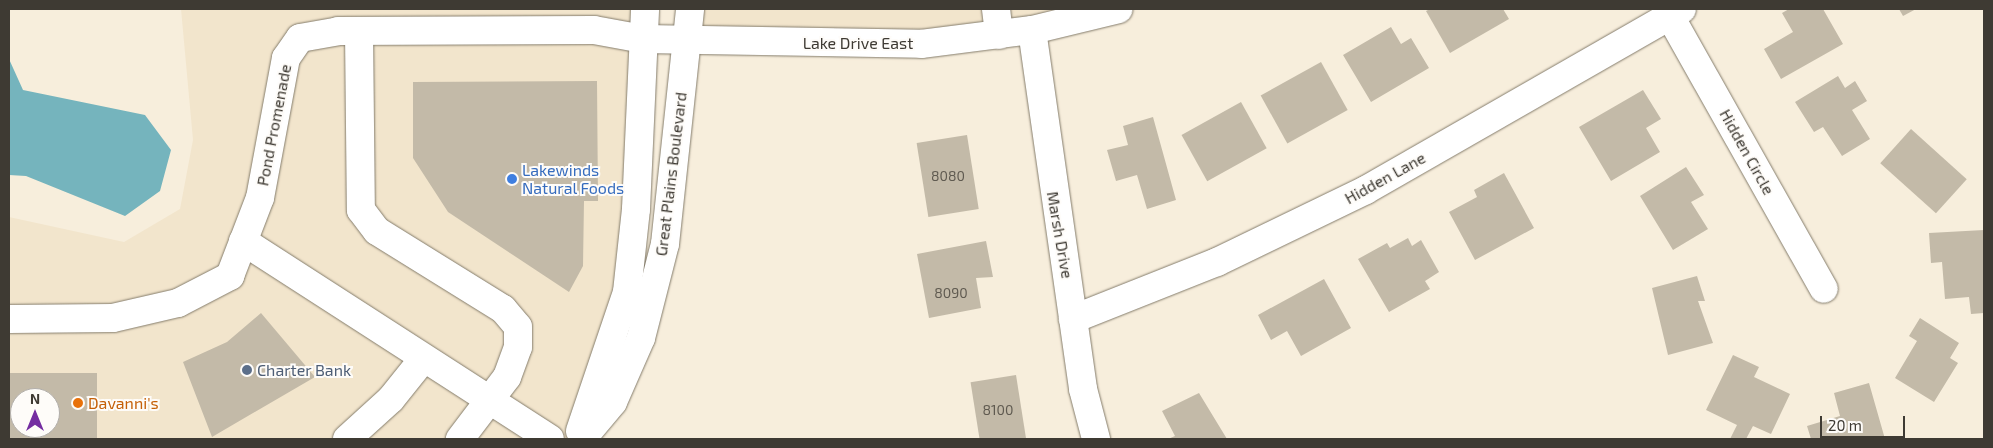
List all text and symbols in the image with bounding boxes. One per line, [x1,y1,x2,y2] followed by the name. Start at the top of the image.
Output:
[803,33,913,53] street label: Lake Drive East
[253,62,295,188] street label: Pond Promenade
[651,91,691,257] street label: Great Plains Boulevard
[1716,106,1778,198] street label: Hidden Circle
[1341,148,1429,208] street label: Hidden Lane
[522,160,625,198] place label: Lakewinds Natural Foods
[931,168,965,184] house number: 8080
[506,173,518,185] marker: Lakewinds Natural Foods
[1043,190,1077,280] street label: Marsh Drive
[934,285,968,301] house number: 8090
[257,360,351,380] place label: Charter Bank
[241,364,253,376] marker: Charter Bank
[10,388,60,438] north arrow
[30,390,40,407] text: N
[88,393,159,413] place label: Davanni's
[72,397,84,409] marker: Davanni's
[983,402,1013,418] house number: 8100
[1823,406,1908,438] scale bar
[1828,416,1862,434] text: 20 m

